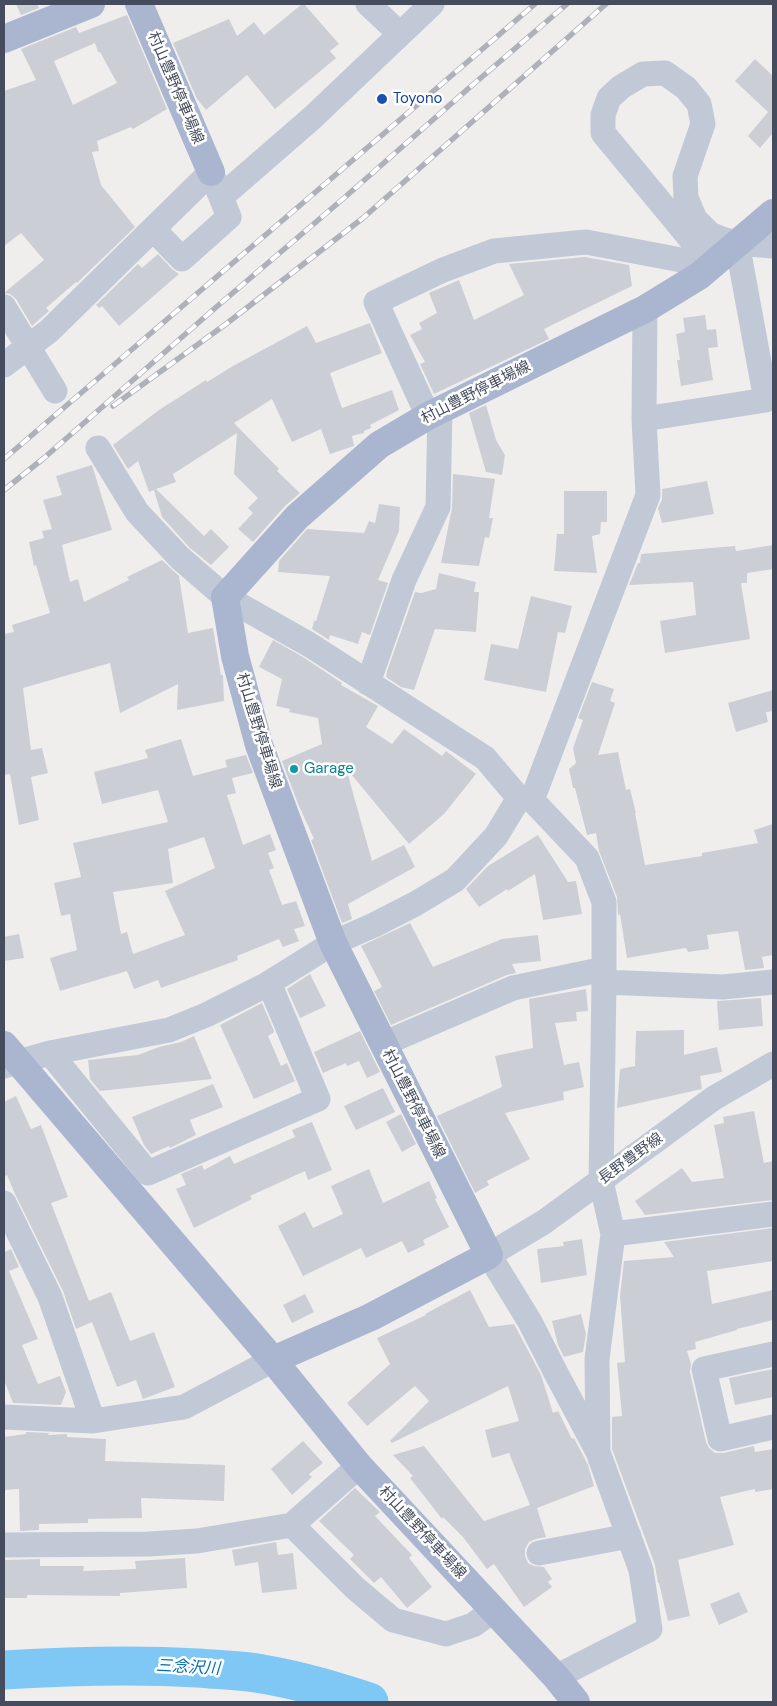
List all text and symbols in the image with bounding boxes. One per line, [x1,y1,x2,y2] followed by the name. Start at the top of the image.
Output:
[143,29,207,147] street label: 村山豊野停車場線
[393,90,442,108] place label: Toyono
[375,92,389,106] marker: Toyono
[418,358,534,428] street label: 村山豊野停車場線
[232,671,284,791] street label: 村山豊野停車場線
[304,760,354,778] place label: Garage
[288,763,300,775] marker: Garage
[378,1046,448,1162] street label: 村山豊野停車場線
[595,1130,667,1188] street label: 長野豊野線
[374,1483,470,1583] street label: 村山豊野停車場線
[156,1657,220,1679] water label: 三念沢川

